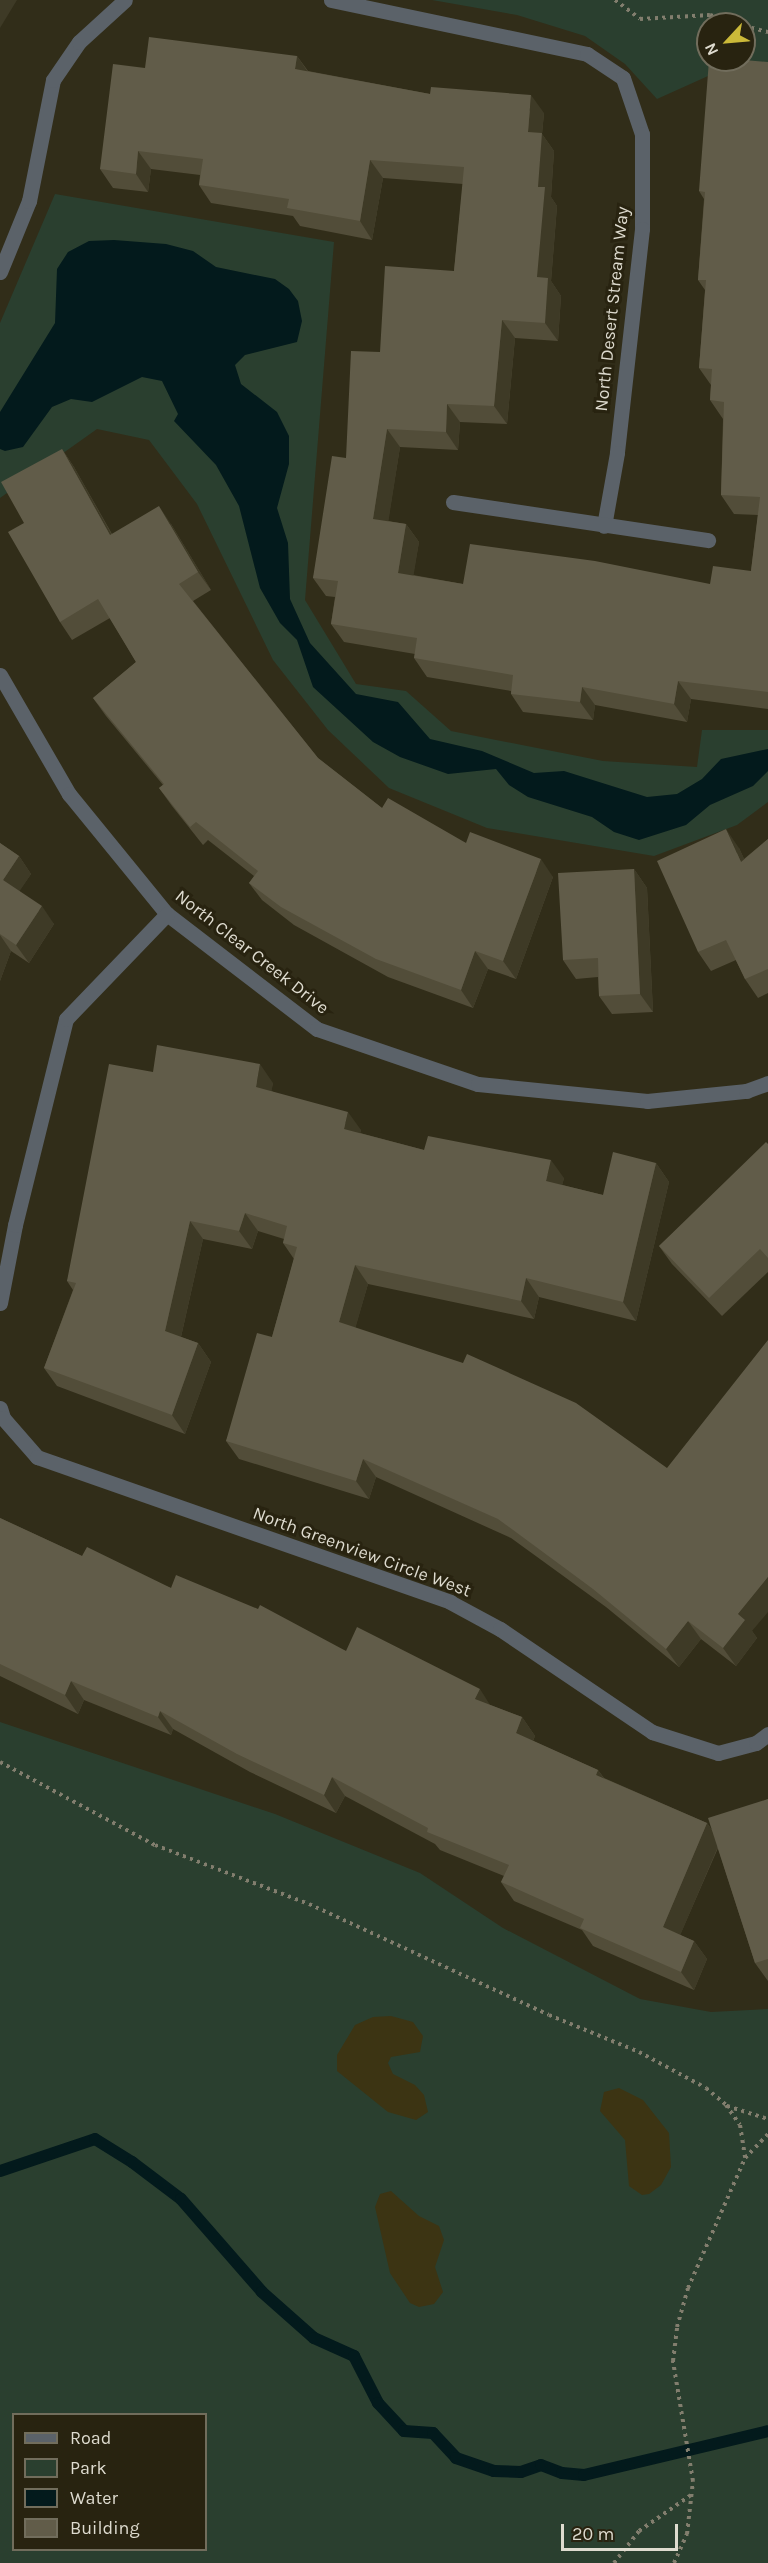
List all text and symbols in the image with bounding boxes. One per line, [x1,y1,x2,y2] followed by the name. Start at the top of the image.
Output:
[696,12,756,72] north arrow
[700,40,722,59] text: N
[590,205,634,413] street label: North Desert Stream Way
[171,885,333,1019] street label: North Clear Creek Drive
[250,1502,474,1602] street label: North Greenview Circle West
[12,2413,207,2551] legend
[70,2427,111,2449] text: Road
[70,2457,107,2479] text: Park
[70,2487,118,2509] text: Water
[564,2512,681,2550] scale bar
[70,2517,140,2539] text: Building
[572,2523,614,2545] text: 20 m

